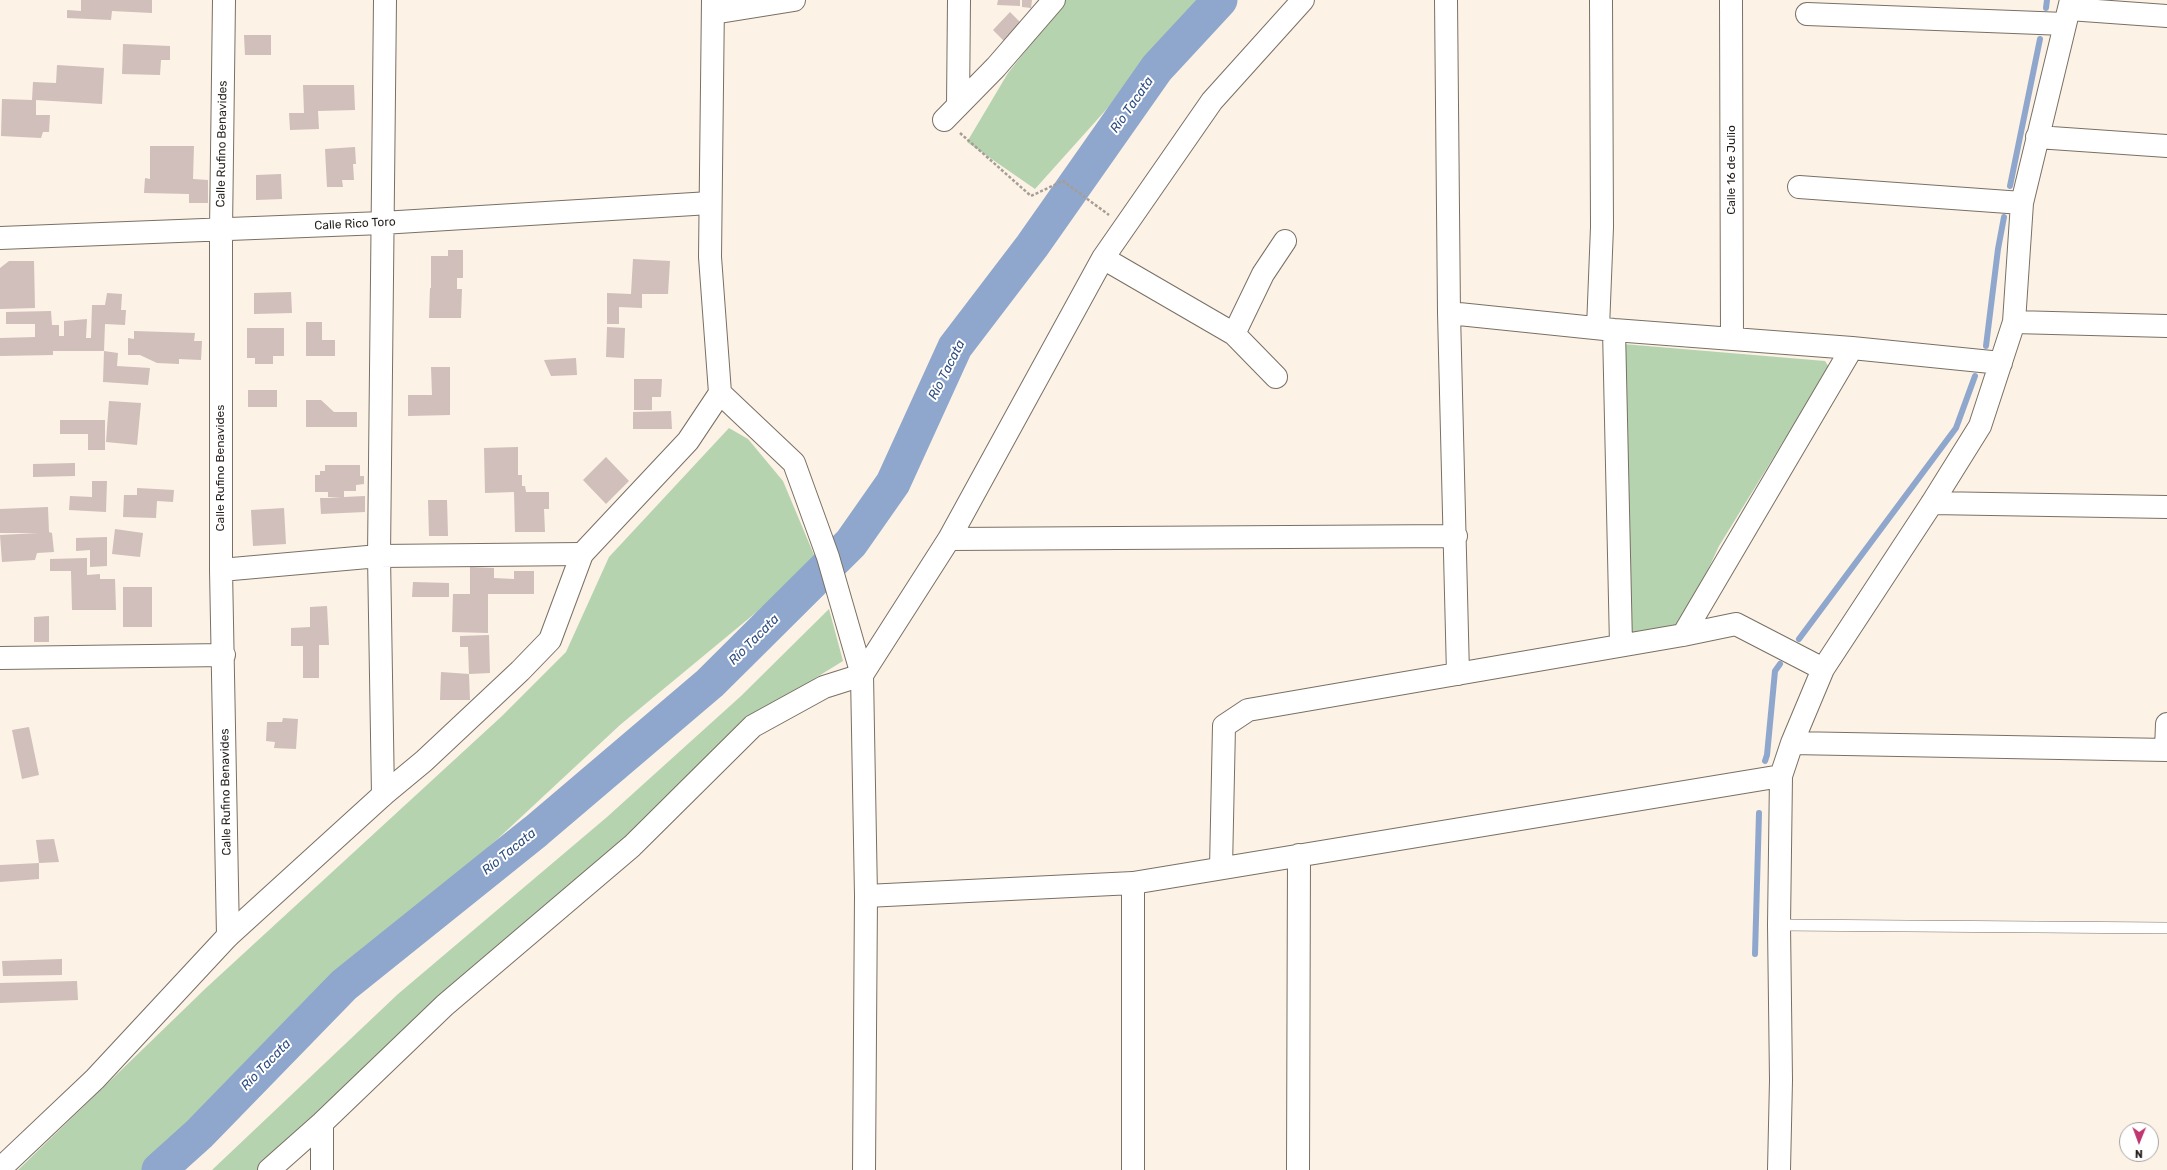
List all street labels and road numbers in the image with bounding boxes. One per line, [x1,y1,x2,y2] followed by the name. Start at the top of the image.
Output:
[214,80,230,208] street label: Calle Rufino Benavides
[1725,125,1739,215] street label: Calle 16 de Julio
[314,215,396,233] street label: Calle Rico Toro
[214,405,228,531] street label: Calle Rufino Benavides
[218,728,234,856] street label: Calle Rufino Benavides

